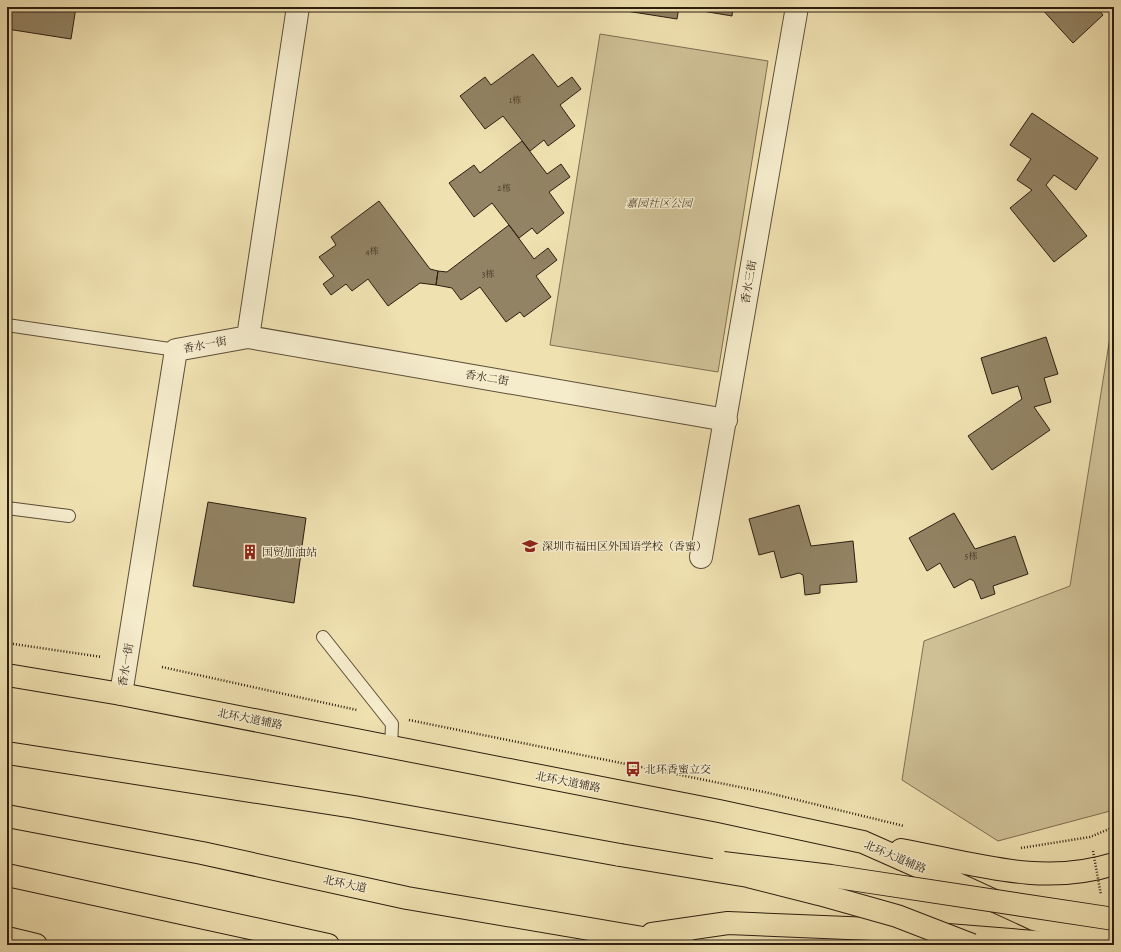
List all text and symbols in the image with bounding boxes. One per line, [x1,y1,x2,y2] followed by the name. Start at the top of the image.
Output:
[509,94,521,106] house number: 1栋
[497,182,511,194] house number: 2栋
[626,196,694,211] park label: 嘉园社区公园
[365,245,379,257] house number: 4栋
[738,259,760,305] street label: 香水三街
[482,268,494,280] house number: 3栋
[182,333,228,357] street label: 香水一街
[464,367,510,389] street label: 香水二街
[521,537,539,555] school or university icon: 深圳市福田区外国语学校（香蜜）
[542,539,707,554] place label: 深圳市福田区外国语学校（香蜜）
[241,543,259,561] building icon: 国贸加油站
[262,545,317,560] place label: 国贸加油站
[965,550,977,562] house number: 5栋
[115,642,137,688] street label: 香水一街
[216,705,284,733] street label: 北环大道辅路
[624,760,642,778] bus stop icon: 北环香蜜立交
[645,762,711,777] place label: 北环香蜜立交
[534,768,602,796] street label: 北环大道辅路
[862,837,928,877] street label: 北环大道辅路
[322,872,368,896] street label: 北环大道

